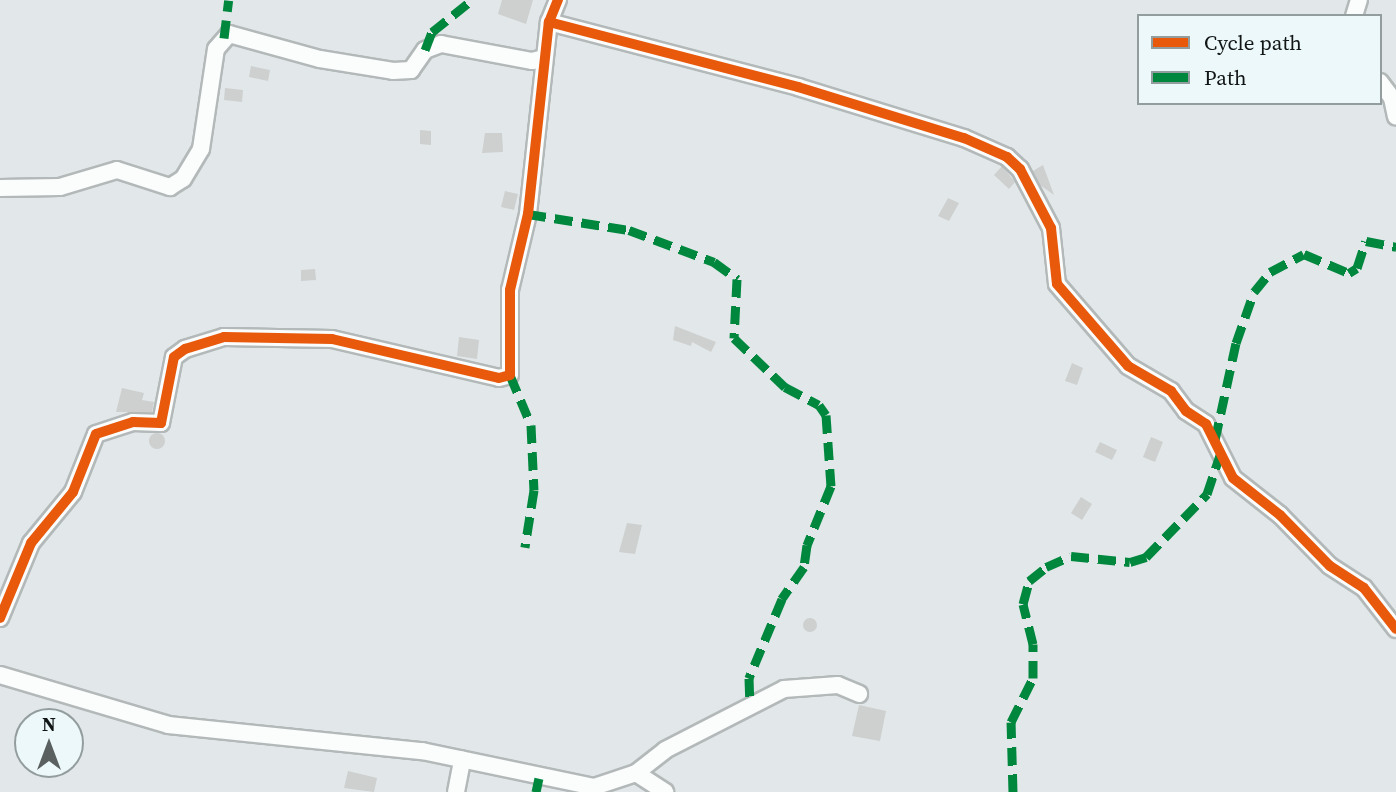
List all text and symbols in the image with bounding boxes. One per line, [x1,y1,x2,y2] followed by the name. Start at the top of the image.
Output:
[1137,14,1382,105] legend
[1204,28,1302,57] text: Cycle path
[1204,63,1247,92] text: Path
[14,708,84,778] north arrow
[42,711,56,737] text: N

